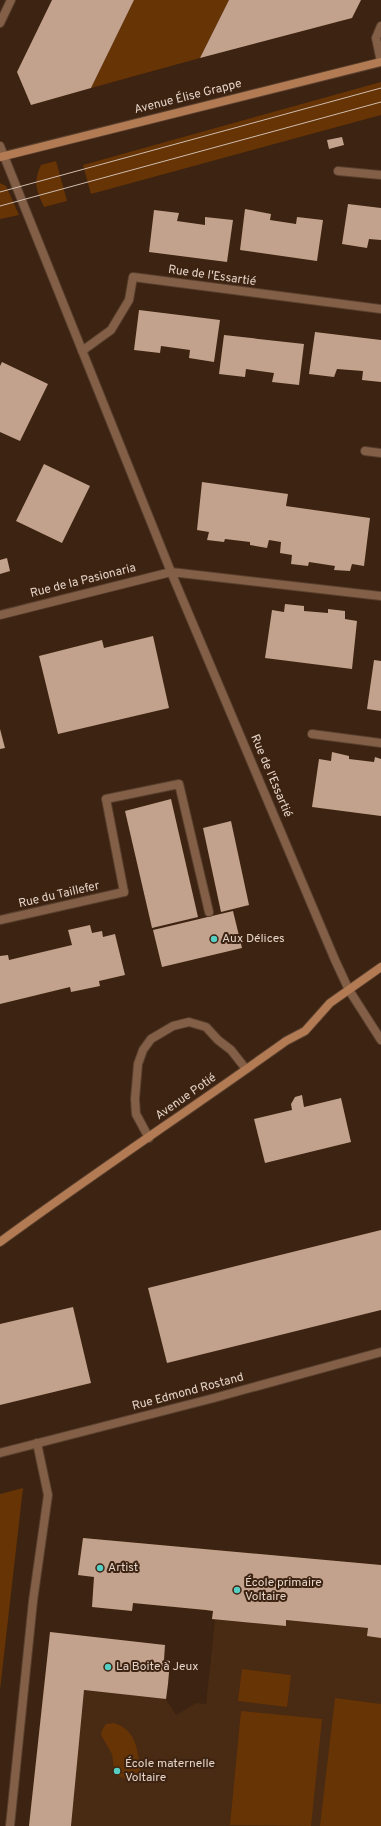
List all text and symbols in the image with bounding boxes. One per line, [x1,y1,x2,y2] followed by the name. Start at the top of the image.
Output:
[133,76,243,118] street label: Avenue Élise Grappe
[167,262,257,290] street label: Rue de l'Essartié
[29,560,137,602] street label: Rue de la Pasionaria
[246,732,296,820] street label: Rue de l'Essartié
[17,878,101,912] street label: Rue du Taillefer
[222,931,285,947] place label: Aux Délices
[209,934,219,944] marker: Aux Délices
[152,1070,220,1124] street label: Avenue Potié
[130,1369,246,1415] street label: Rue Edmond Rostand
[108,1560,138,1576] place label: Artist
[95,1563,105,1573] marker: Artist
[245,1575,322,1605] place label: École primaire Voltaire
[232,1585,242,1595] marker: École primaire Voltaire
[116,1659,198,1675] place label: La Boite à Jeux
[103,1662,113,1672] marker: La Boite à Jeux
[125,1756,215,1786] place label: École maternelle Voltaire
[112,1766,122,1776] marker: École maternelle Voltaire

